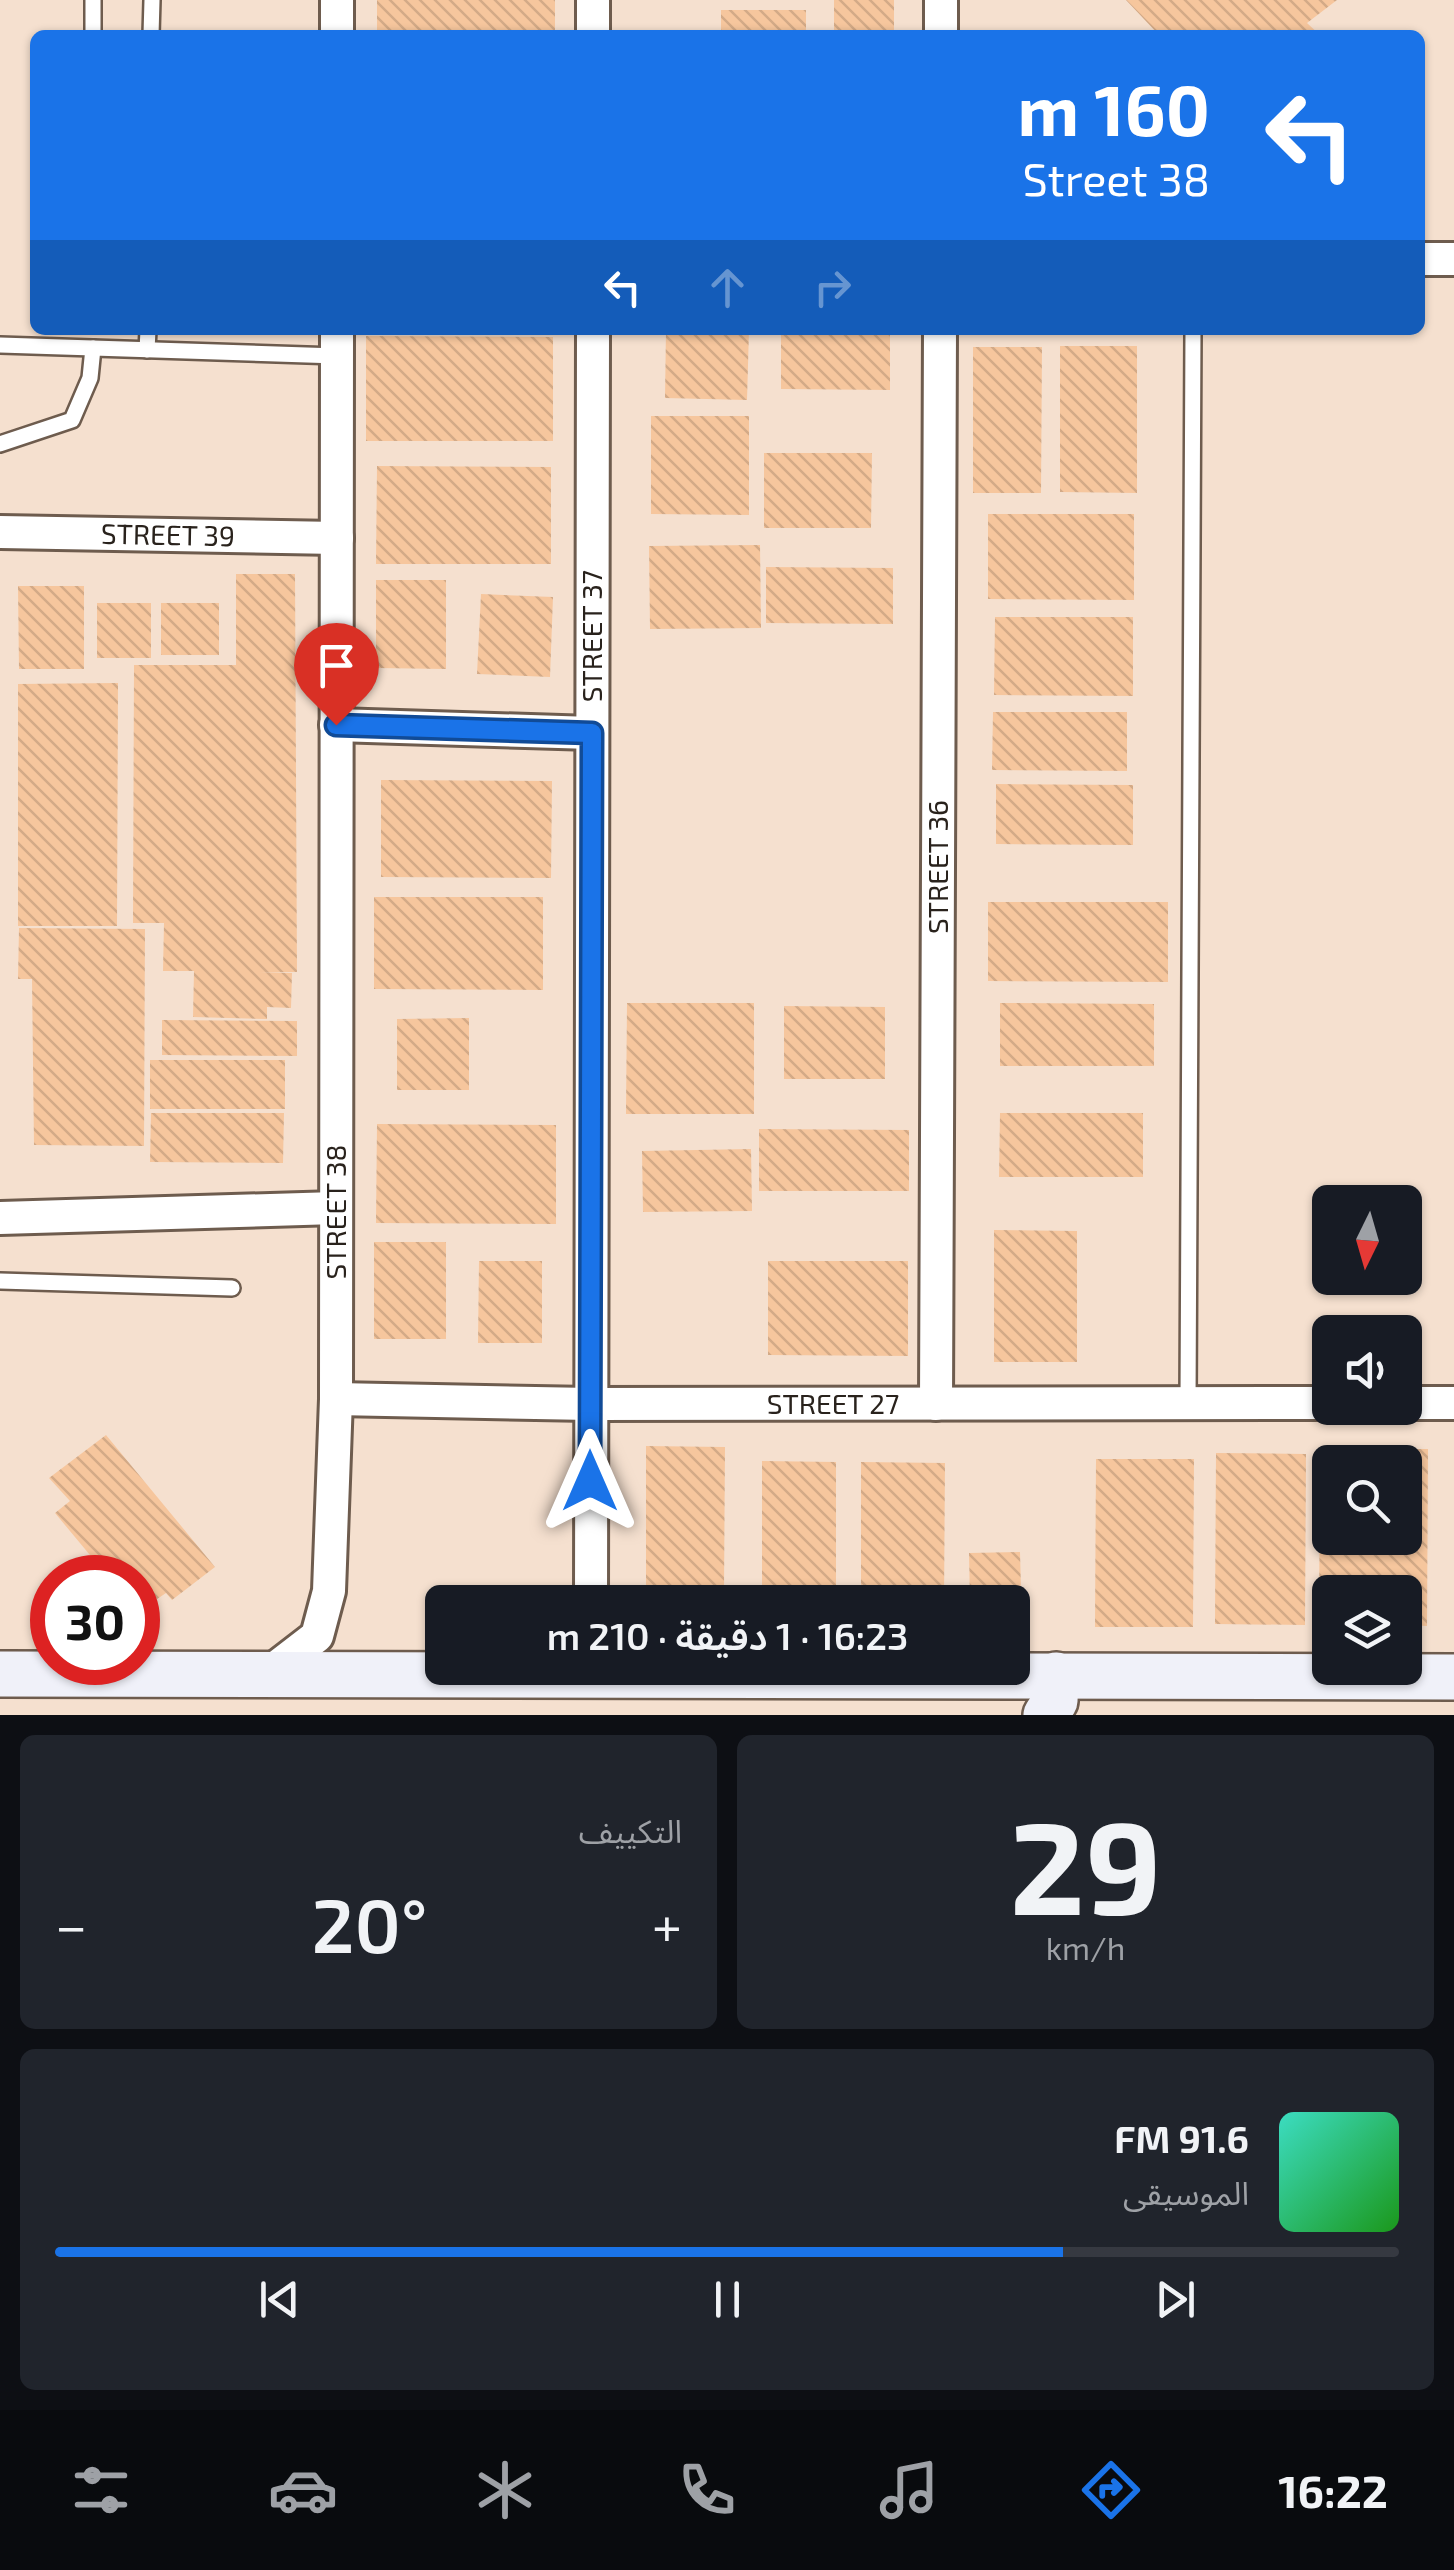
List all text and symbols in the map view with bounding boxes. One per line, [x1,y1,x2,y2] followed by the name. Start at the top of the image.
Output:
[1017,66,1210,150] text: 160 m
[1245,70,1375,200] icon: left
[1023,151,1210,205] text: Street 38
[595,260,650,315] icon: left
[700,260,755,315] icon: ahead
[805,260,860,315] icon: right
[101,516,235,552] street label: STREET 39
[574,570,608,702] street label: STREET 37
[294,623,379,726] pin
[309,638,364,693] icon: arrive
[920,800,954,934] street label: STREET 36
[318,1144,352,1280] street label: STREET 38
[1312,1185,1422,1295] north arrow
[1312,1185,1422,1685] map controls
[1312,1315,1422,1425] button: sound
[767,1386,899,1420] street label: STREET 27
[538,1429,642,1533] position arrow
[1312,1445,1422,1555] button: search
[30,1555,160,1685] speed limit sign: 30
[1312,1575,1422,1685] button: layers
[547,1612,908,1658] text: 16:23 · 1 دقيقة · 210 m
[1009,1785,1162,1941] text: 29
[579,1811,682,1849] text: التكييف
[312,1878,427,1968] text: 20°
[55,1891,87,1957] text: −
[652,1891,682,1957] text: +
[1046,1928,1125,1966] text: km/h
[1114,2115,1249,2161] text: 91.6 FM
[1123,2173,1249,2211] text: الموسيقى
[252,2272,307,2327] icon: previous
[700,2272,755,2327] icon: pause
[1148,2272,1203,2327] icon: next
[66,2455,136,2525] icon: filters
[268,2455,338,2525] icon: car
[470,2455,540,2525] icon: climate
[672,2455,742,2525] icon: phone
[874,2455,944,2525] icon: music
[1076,2455,1146,2525] icon: directions
[1278,2463,1388,2517] text: 16:22

